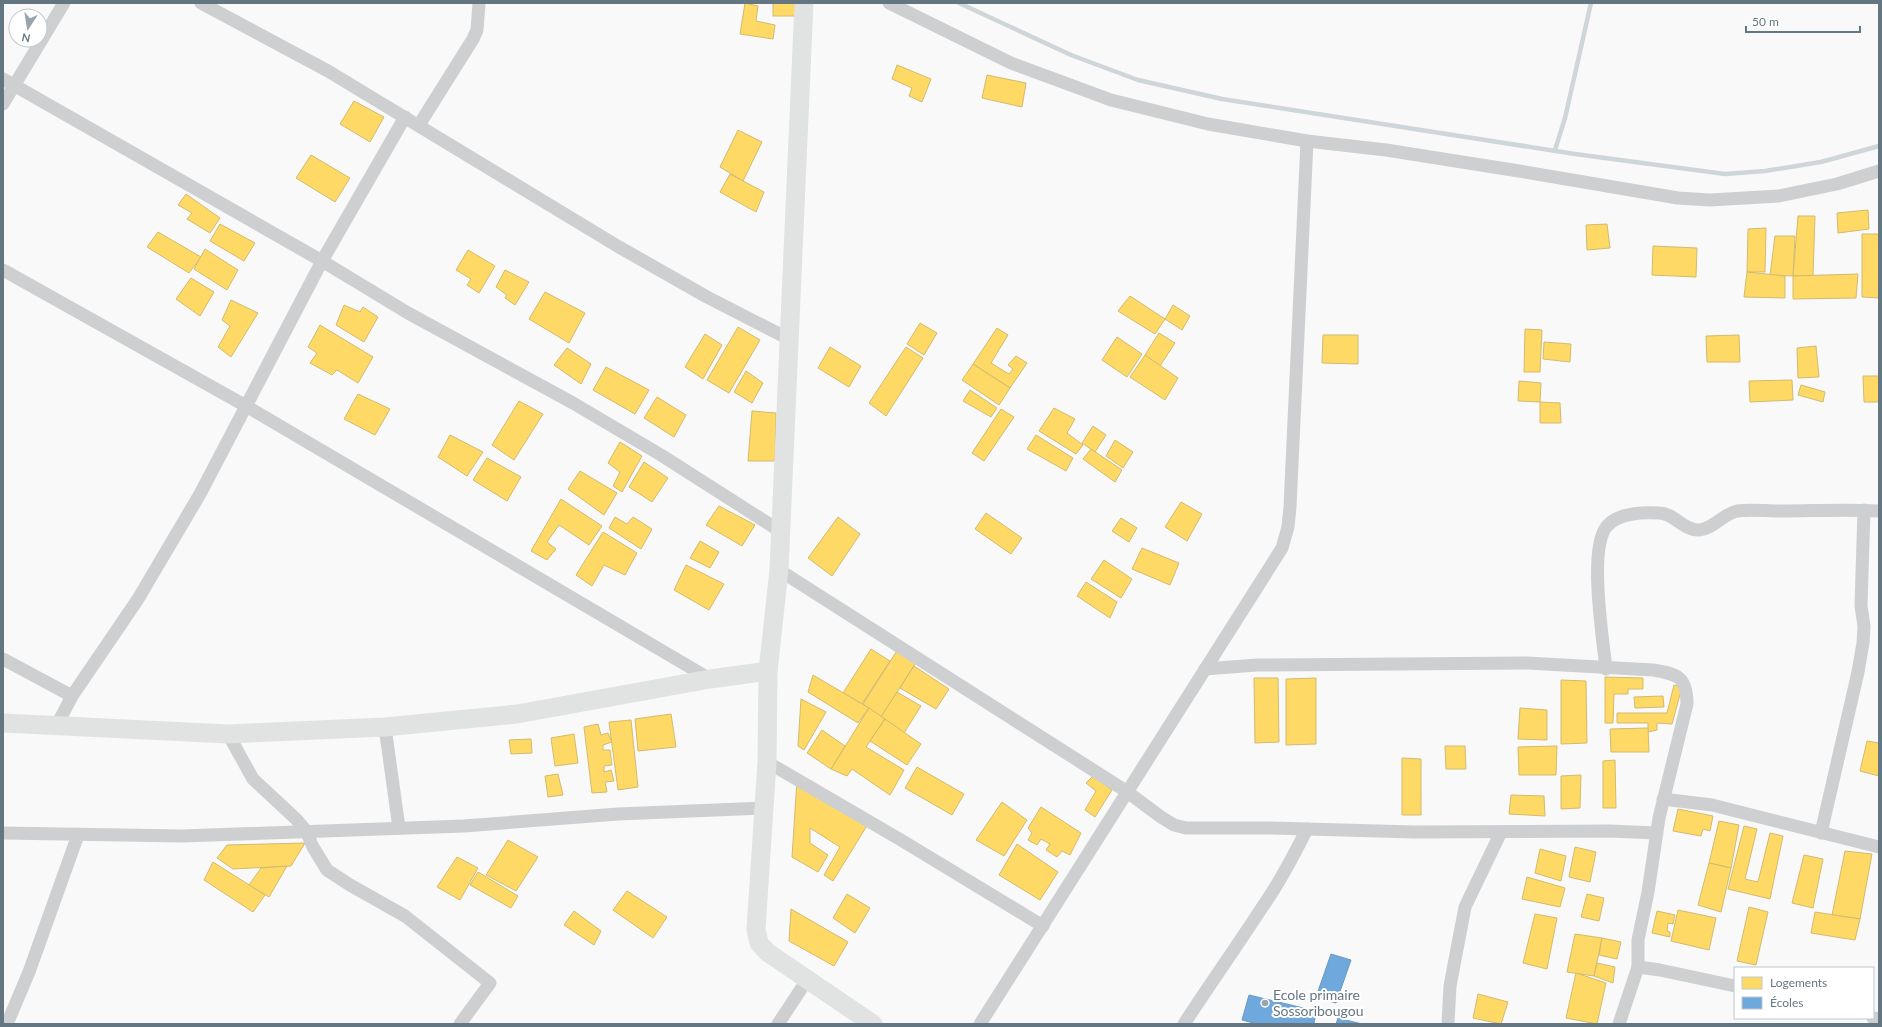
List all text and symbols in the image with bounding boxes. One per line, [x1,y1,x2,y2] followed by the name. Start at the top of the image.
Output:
[8,8,48,48] north arrow
[1746,8,1860,34] scale bar
[1752,14,1779,29] text: 50 m
[20,31,31,46] text: N
[1734,967,1874,1019] legend
[1770,975,1827,990] text: Logements
[1273,986,1364,1019] place label: Ecole primaire Sossoribougou
[1770,995,1803,1010] text: Écoles
[1260,998,1270,1008] marker: Ecole primaire Sossoribougou

